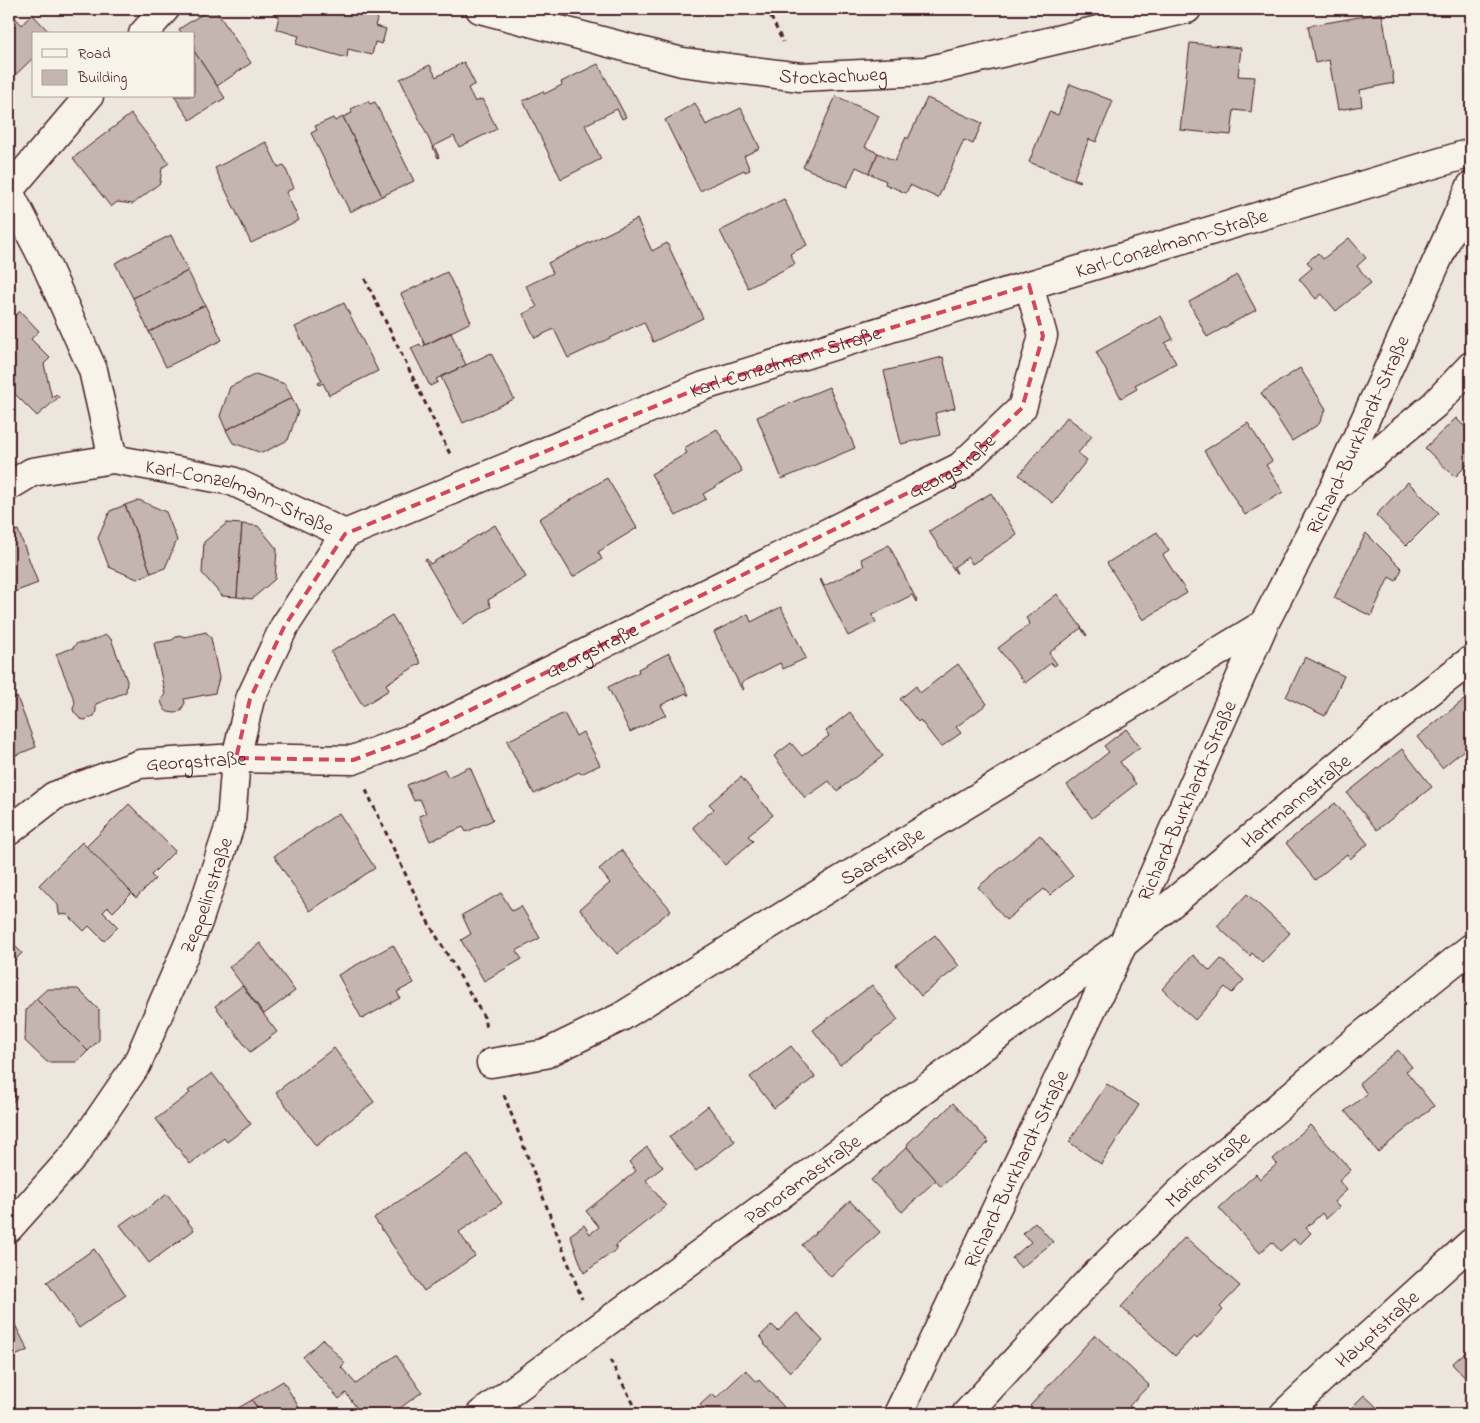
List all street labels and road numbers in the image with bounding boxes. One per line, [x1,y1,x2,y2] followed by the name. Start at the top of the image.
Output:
[777,61,888,94] street label: Stockachweg
[1072,202,1272,287] street label: Karl-Conzelmann-Straße
[686,320,885,407] street label: Karl-Conzelmann-Straße
[1300,331,1418,540] street label: Richard-Burkhardt-Straße
[904,428,1004,507] street label: Georgstraße
[143,453,338,544] street label: Karl-Conzelmann-Straße
[541,617,644,687] street label: Georgstraße
[1132,696,1246,906] street label: Richard-Burkhardt-Straße
[145,746,247,781] street label: Georgstraße
[1236,748,1358,857] street label: Hartmannstraße
[835,821,931,894] street label: Saarstraße
[174,834,242,959] street label: Zeppelinstraße
[958,1066,1078,1274] street label: Richard-Burkhardt-Straße
[1159,1125,1258,1216] street label: Marienstraße
[739,1128,868,1233] street label: Panoramastraße
[1330,1284,1427,1376] street label: Hauptstraße

